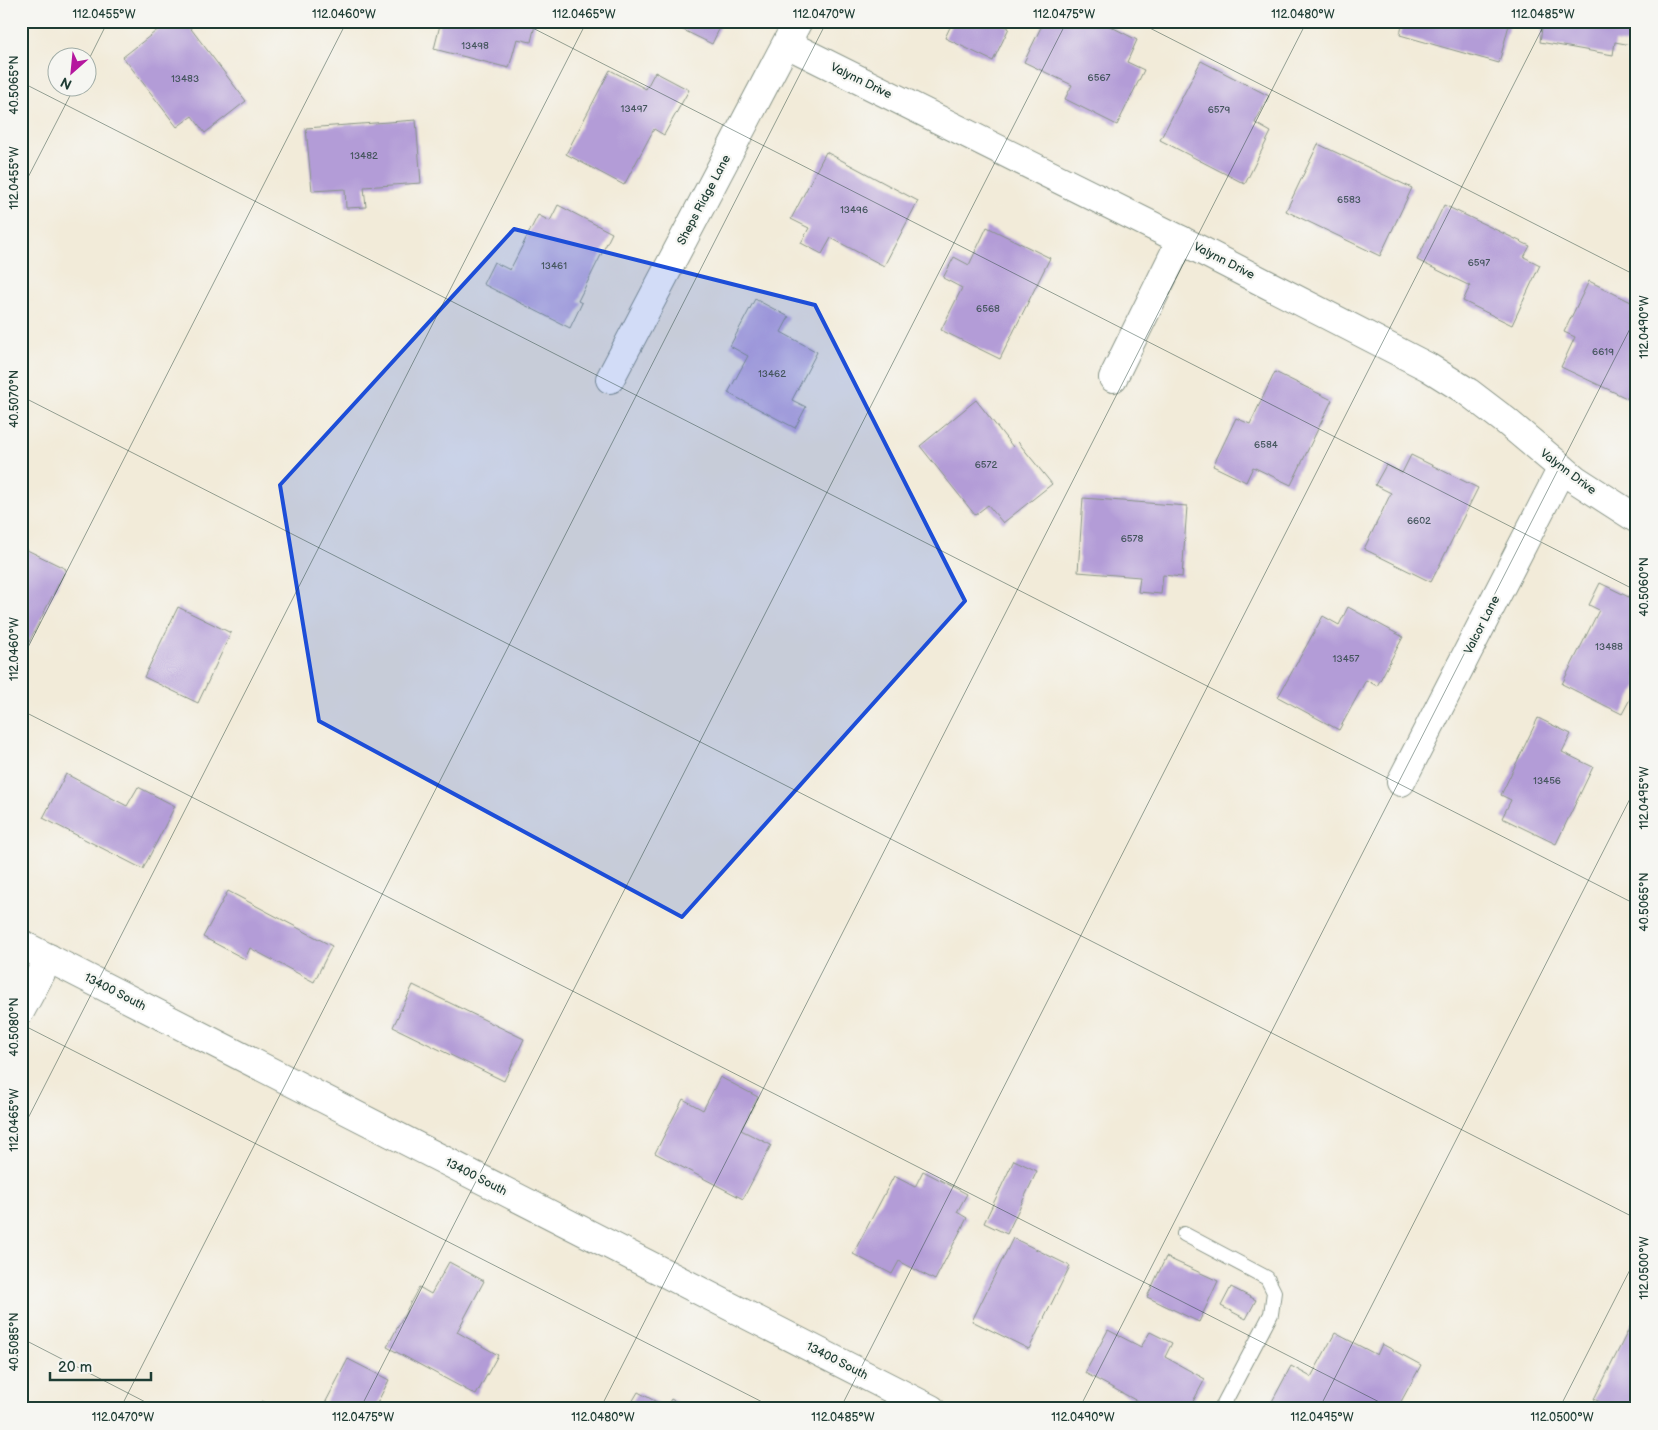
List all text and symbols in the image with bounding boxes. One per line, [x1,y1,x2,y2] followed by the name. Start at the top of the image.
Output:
[72,7,136,22] text: 112.0455°W
[312,7,376,22] text: 112.0460°W
[552,7,616,22] text: 112.0465°W
[793,7,855,22] text: 112.0470°W
[1033,7,1095,22] text: 112.0475°W
[1271,7,1335,22] text: 112.0480°W
[1511,7,1575,22] text: 112.0485°W
[461,40,489,52] house number: 13498
[48,48,98,98] north arrow
[7,55,22,115] text: 40.5065°N
[828,60,894,102] street label: Valynn Drive
[1088,72,1111,84] house number: 6567
[58,73,75,93] text: N
[171,73,199,85] house number: 13483
[621,103,647,115] house number: 13497
[1208,104,1230,116] house number: 6579
[7,146,22,210] text: 112.0455°W
[350,150,378,162] house number: 13482
[674,152,734,248] street label: Sheps Ridge Lane
[1337,194,1361,206] house number: 6583
[840,204,868,216] house number: 13496
[1191,239,1257,283] street label: Valynn Drive
[1468,257,1490,269] house number: 6597
[541,260,567,272] house number: 13461
[1637,295,1652,359] text: 112.0490°W
[976,303,1000,315] house number: 6568
[1592,346,1614,358] house number: 6619
[758,368,786,380] house number: 13462
[7,370,22,428] text: 40.5070°N
[1254,439,1278,451] house number: 6584
[1537,446,1599,498] street label: Valynn Drive
[975,459,997,471] house number: 6572
[1407,515,1431,527] house number: 6602
[1121,533,1143,545] house number: 6578
[1637,557,1652,617] text: 40.5060°N
[1461,593,1503,657] street label: Valcor Lane
[7,617,22,681] text: 112.0460°W
[1595,641,1623,653] house number: 13488
[1333,653,1359,665] house number: 13457
[1637,766,1652,830] text: 112.0495°W
[1533,775,1561,787] house number: 13456
[1637,872,1652,932] text: 40.5065°N
[82,970,149,1014] street label: 13400 South
[7,997,22,1057] text: 40.5080°N
[7,1088,22,1152] text: 112.0465°W
[443,1155,510,1199] street label: 13400 South
[1637,1236,1652,1300] text: 112.0500°W
[7,1313,22,1371] text: 40.5085°N
[804,1339,871,1383] street label: 13400 South
[50,1350,151,1382] scale bar
[58,1358,92,1377] text: 20 m
[92,1410,154,1425] text: 112.0470°W
[332,1410,394,1425] text: 112.0475°W
[571,1410,635,1425] text: 112.0480°W
[811,1410,875,1425] text: 112.0485°W
[1051,1410,1115,1425] text: 112.0490°W
[1290,1410,1354,1425] text: 112.0495°W
[1530,1410,1594,1425] text: 112.0500°W

